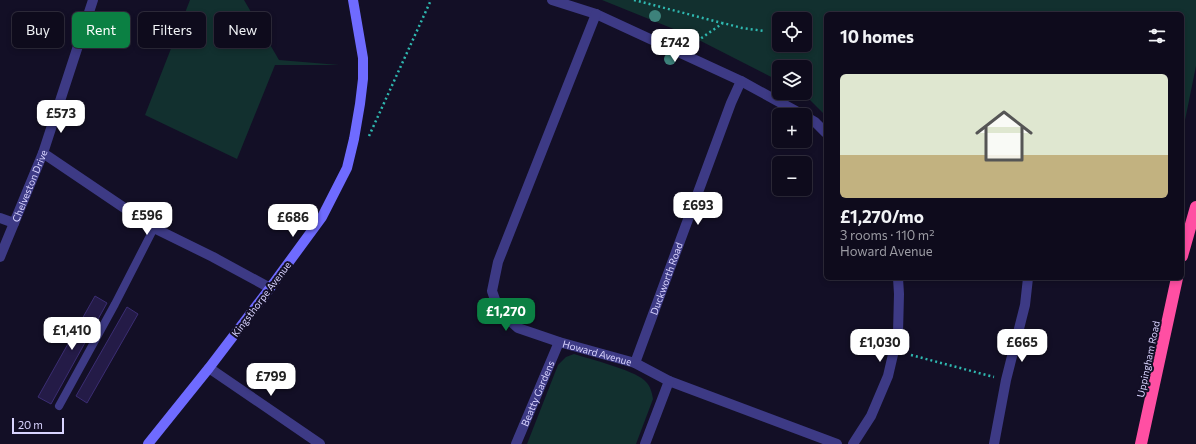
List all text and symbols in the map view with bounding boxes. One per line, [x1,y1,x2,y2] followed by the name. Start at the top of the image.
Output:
[12,12,64,48] chip: Buy
[72,12,130,48] chip: Rent
[138,12,206,48] chip: Filters
[214,12,271,48] chip: New
[772,12,812,196] map controls
[772,12,812,52] button: locate
[1146,25,1168,47] icon: filters
[840,26,914,47] text: 10 homes
[651,29,699,63] pin: £742
[660,34,690,50] text: £742
[772,60,812,100] button: layers
[37,100,85,134] pin: £573
[968,100,1040,172] icon: home
[46,105,76,121] text: £573
[772,108,812,148] button: +
[9,148,50,224] street label: Chelveston Drive
[772,156,812,196] button: −
[674,192,722,226] pin: £693
[682,197,714,213] text: £693
[123,202,171,236] pin: £596
[269,204,317,238] pin: £686
[840,206,924,227] text: £1,270/mo
[131,207,163,223] text: £596
[277,209,309,225] text: £686
[840,227,934,243] text: 3 rooms · 110 m²
[647,241,685,316] street label: Duckworth Road
[840,243,933,259] text: Howard Avenue
[229,259,293,339] street label: Kingsthorpe Avenue
[473,298,539,332] pin: £1,270
[486,303,526,319] text: £1,270
[39,317,105,351] pin: £1,410
[1134,319,1162,398] street label: Uppingham Road
[53,322,91,338] text: £1,410
[847,329,913,363] pin: £1,030
[998,329,1046,363] pin: £665
[859,334,901,350] text: £1,030
[1006,334,1038,350] text: £665
[561,337,633,368] street label: Howard Avenue
[518,358,557,428] street label: Beatty Gardens
[247,363,295,397] pin: £799
[256,368,287,384] text: £799
[12,416,64,435] scale bar
[18,418,43,431] text: 20 m

